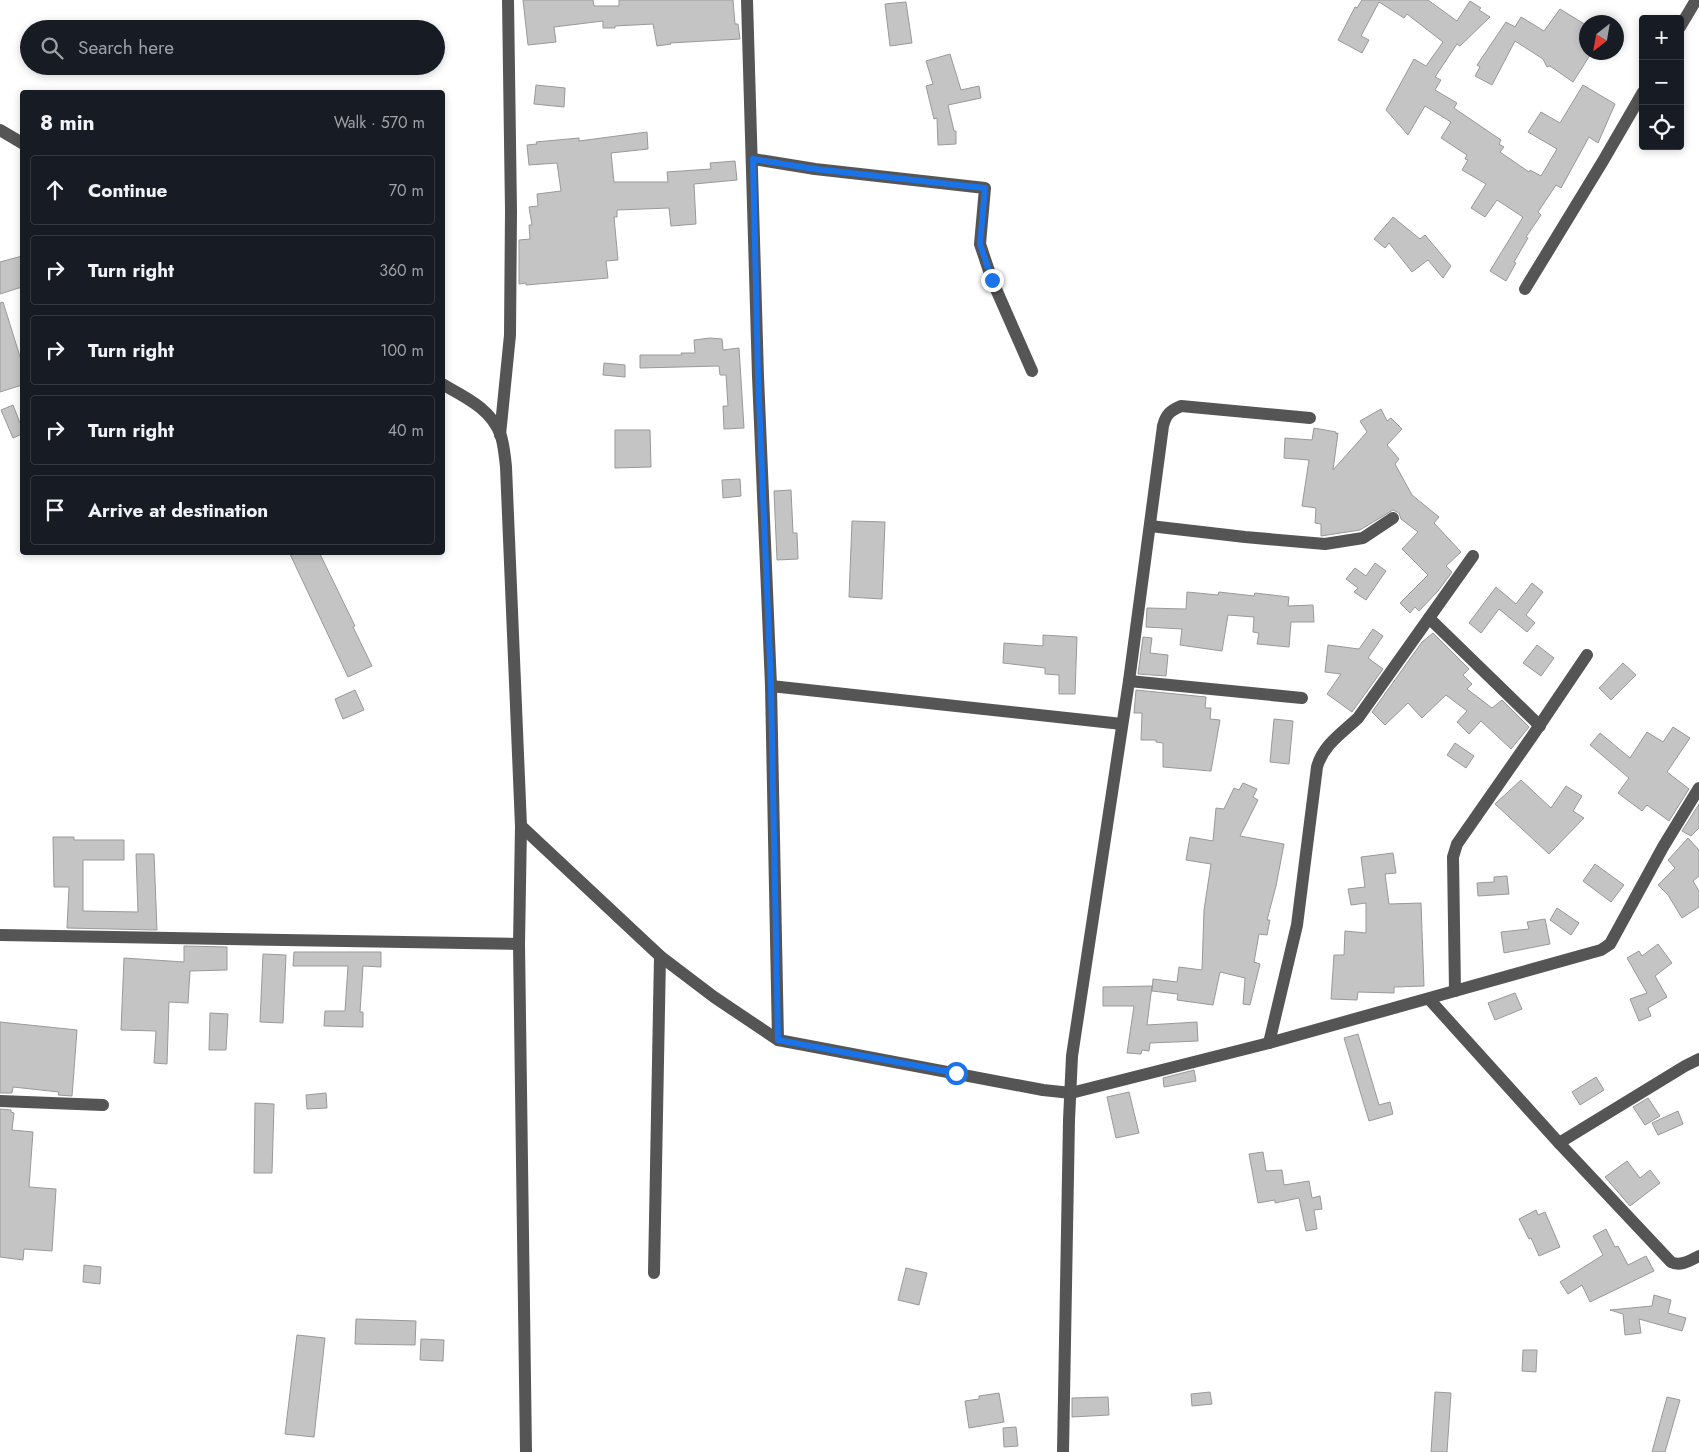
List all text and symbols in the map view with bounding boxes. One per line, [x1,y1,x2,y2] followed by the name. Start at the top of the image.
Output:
[1579,15,1624,60] north arrow
[1639,15,1684,150] map controls
[1639,15,1684,60] button: +
[20,20,445,75] search box
[38,34,66,62] icon: search
[78,34,174,61] text: Search here
[1639,60,1684,105] button: −
[1639,105,1684,150] button: locate
[40,108,95,138] text: 8 min
[334,111,425,134] text: Walk · 570 m
[41,176,69,204] icon: ahead
[88,177,167,204] text: Continue
[389,179,424,202] text: 70 m
[41,256,69,284] icon: right
[88,257,174,284] text: Turn right
[379,259,424,282] text: 360 m
[981,269,1004,292] route end
[41,336,69,364] icon: right
[88,337,174,364] text: Turn right
[380,339,424,362] text: 100 m
[41,416,69,444] icon: right
[88,417,174,444] text: Turn right
[388,419,424,442] text: 40 m
[41,496,69,524] icon: arrive
[88,497,268,524] text: Arrive at destination
[945,1062,968,1085] route start

